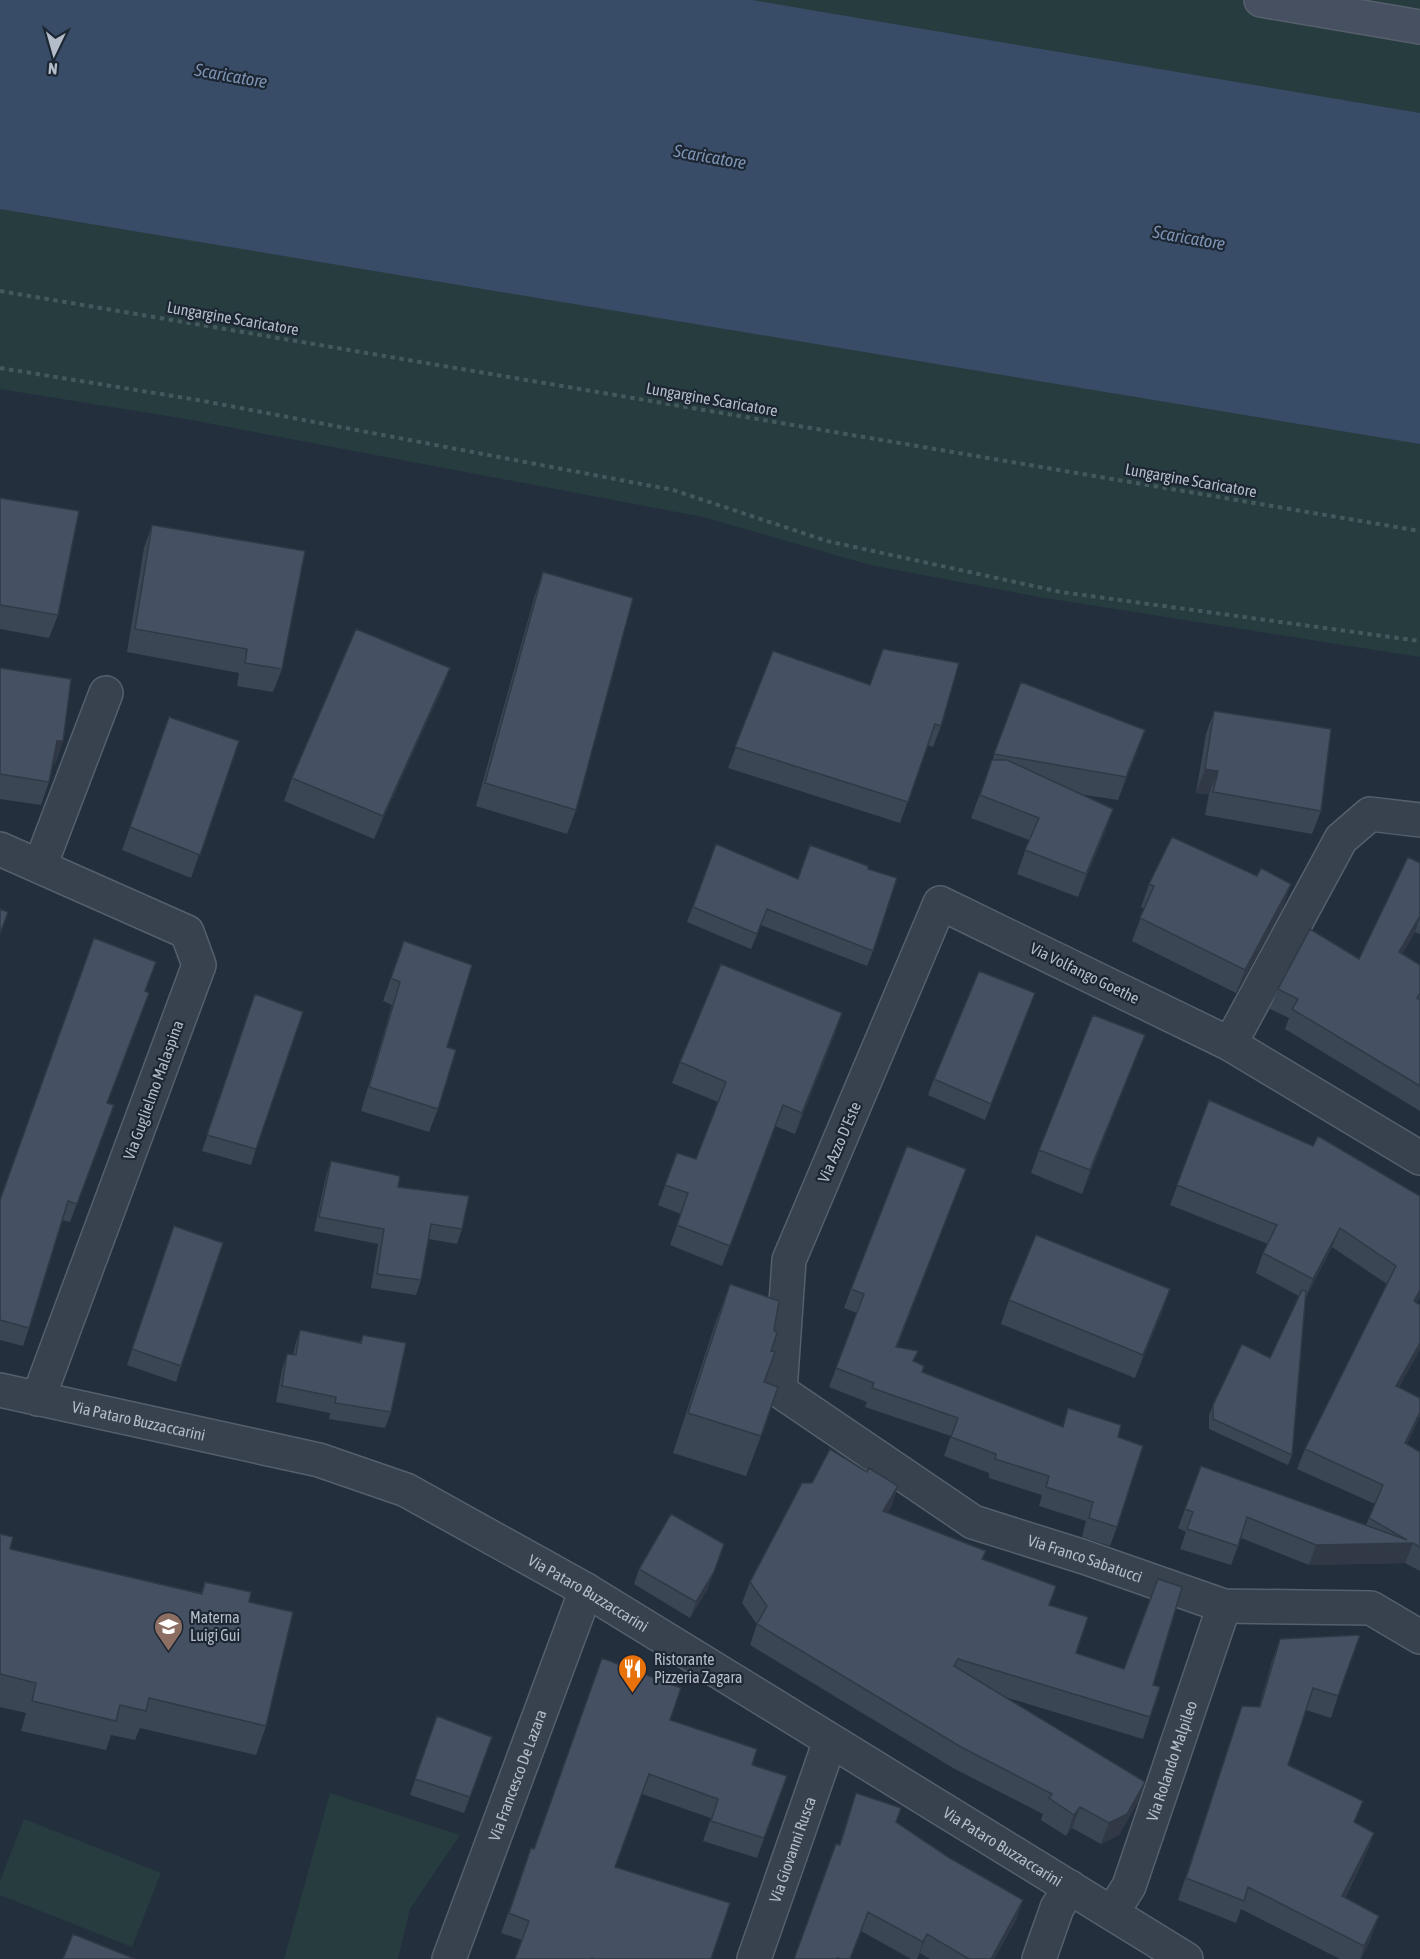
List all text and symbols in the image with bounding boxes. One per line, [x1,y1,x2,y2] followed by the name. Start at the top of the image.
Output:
[24,24,84,84] north arrow
[192,59,269,92] water label: Scaricatore
[47,60,58,78] text: N
[671,140,748,173] water label: Scaricatore
[1150,221,1227,254] water label: Scaricatore
[166,298,300,339] street label: Lungargine Scaricatore
[645,379,779,420] street label: Lungargine Scaricatore
[1124,460,1258,501] street label: Lungargine Scaricatore
[1027,939,1142,1008] street label: Via Volfango Goethe
[119,1018,188,1162] street label: Via Guglielmo Malaspina
[814,1099,864,1185] street label: Via Azzo D'Este
[70,1397,207,1444] street label: Via Pataro Buzzaccarini
[1026,1531,1145,1586] street label: Via Franco Sabatucci
[525,1551,652,1635] street label: Via Pataro Buzzaccarini
[190,1608,240,1645] place label: Materna Luigi Gui
[153,1610,185,1652] school or university icon: Materna Luigi Gui
[654,1650,742,1687] place label: Ristorante Pizzeria Zagara
[617,1652,649,1694] restaurant icon: Ristorante Pizzeria Zagara
[1143,1698,1200,1823] street label: Via Rolando Malpileo
[485,1707,550,1843] street label: Via Francesco De Lazara
[765,1794,819,1905] street label: Via Giovanni Rusca
[940,1803,1066,1890] street label: Via Pataro Buzzaccarini

